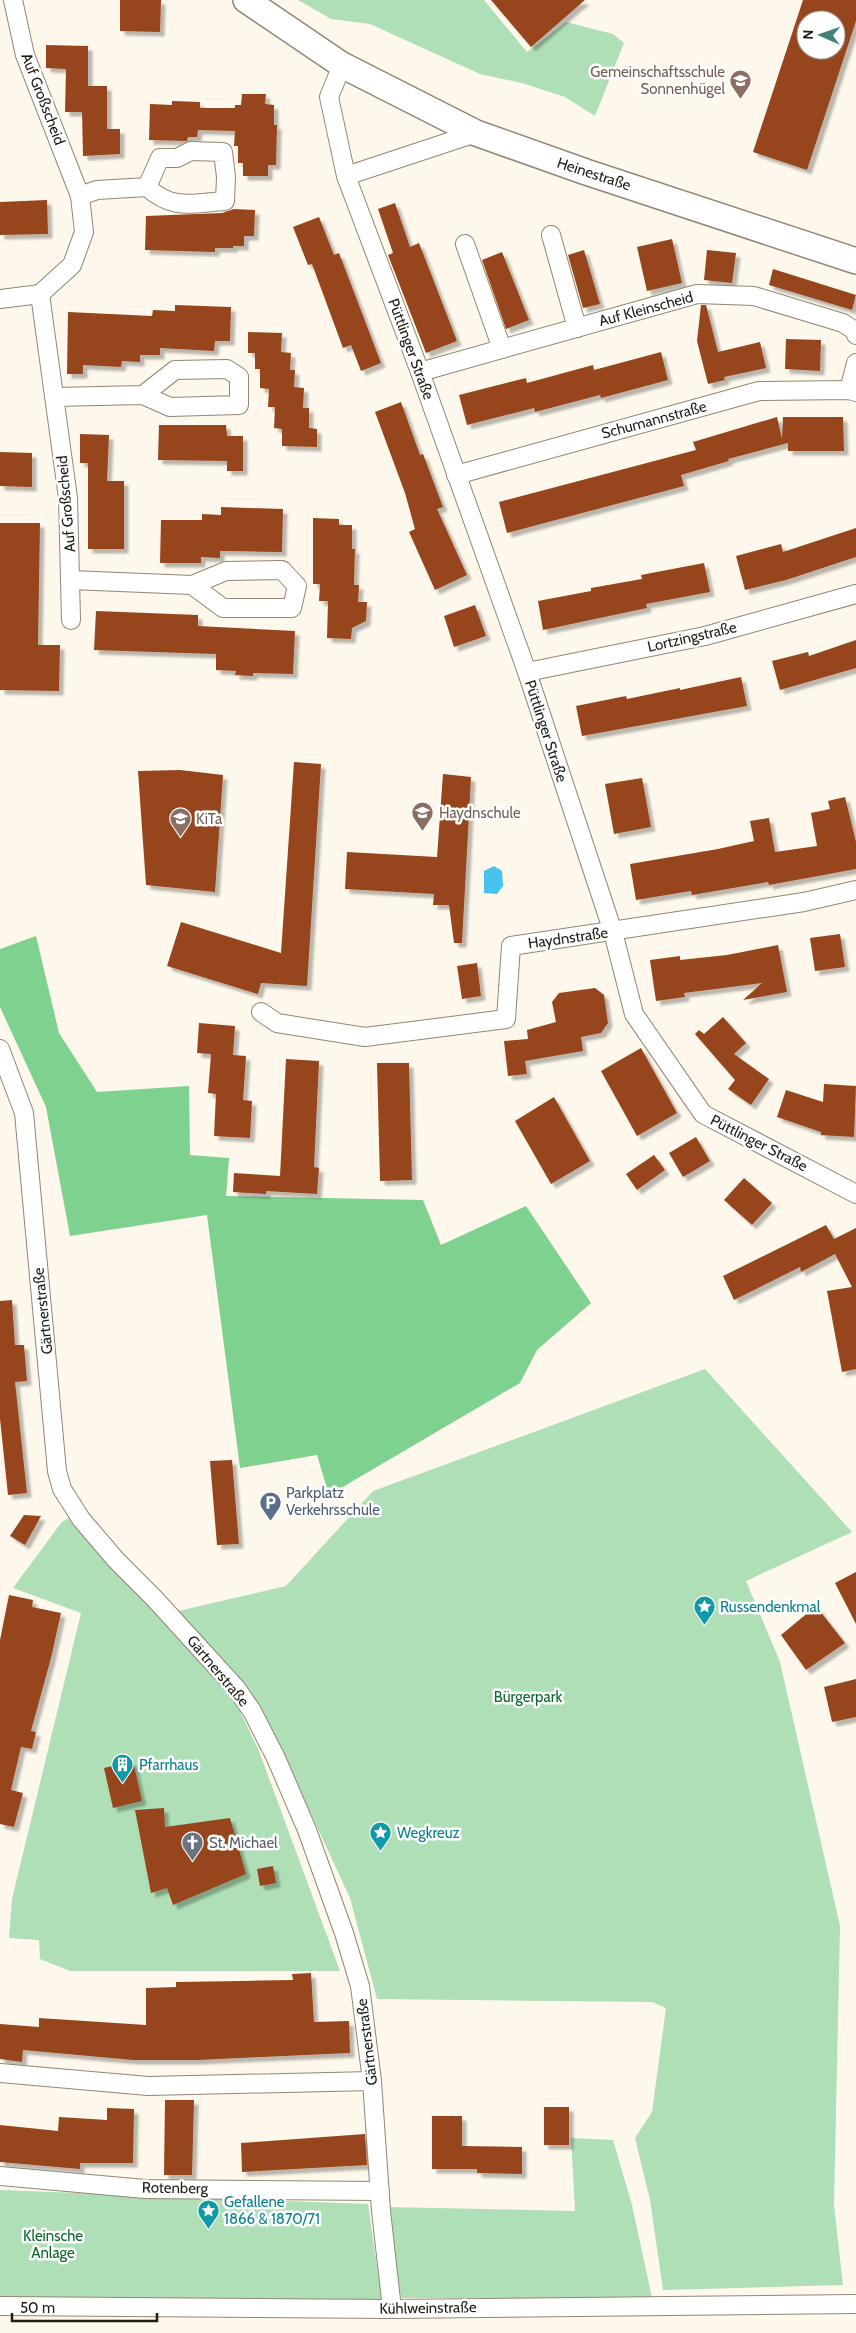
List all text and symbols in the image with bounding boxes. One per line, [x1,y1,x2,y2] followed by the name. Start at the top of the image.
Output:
[796,10,846,60] north arrow
[799,29,817,40] text: N
[17,51,69,147] street label: Auf Großscheid
[590,63,725,98] place label: Gemeinschaftsschule Sonnenhügel
[729,69,753,100] school or university icon: Gemeinschaftsschule Sonnenhügel
[555,154,634,195] street label: Heinestraße
[597,288,695,330] street label: Auf Kleinscheid
[384,296,438,402] street label: Püttlinger Straße
[599,397,709,443] street label: Schumannstraße
[53,455,79,553] street label: Auf Großscheid
[646,618,739,656] street label: Lortzingstraße
[521,678,571,785] street label: Püttlinger Straße
[411,801,435,832] school or university icon: Haydnschule
[439,804,521,822] place label: Haydnschule
[168,807,192,838] school or university icon: KiTa
[196,810,223,828] place label: KiTa
[527,923,610,953] street label: Haydnstraße
[707,1111,811,1175] street label: Püttlinger Straße
[29,1266,57,1355] street label: Gärtnerstraße
[286,1484,380,1519] place label: Parkplatz Verkehrsschule
[258,1490,282,1521] parking icon: Parkplatz Verkehrsschule
[692,1595,716,1626] place icon: Russendenkmal
[720,1598,821,1616] place label: Russendenkmal
[183,1632,253,1710] street label: Gärtnerstraße
[494,1688,562,1706] park label: Bürgerpark
[111,1753,135,1784] building icon: Pfarrhaus
[139,1756,199,1774] place label: Pfarrhaus
[369,1821,393,1852] place icon: Wegkreuz
[397,1824,460,1842] place label: Wegkreuz
[181,1831,205,1862] church icon: St. Michael
[209,1834,278,1852] place label: St. Michael
[353,1997,381,2086] street label: Gärtnerstraße
[142,2178,209,2198] street label: Rotenberg
[224,2193,320,2228] place label: Gefallene 1866 & 1870/71
[196,2199,220,2230] place icon: Gefallene 1866 & 1870/71
[23,2227,83,2262] park label: Kleinsche Anlage
[12,2290,158,2322] scale bar
[379,2298,477,2318] street label: Kühlweinstraße
[20,2299,55,2317] text: 50 m

